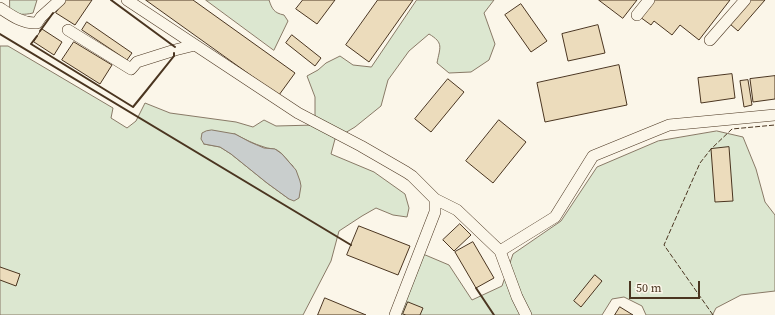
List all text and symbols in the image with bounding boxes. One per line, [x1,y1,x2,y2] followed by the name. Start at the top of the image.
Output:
[631,273,702,299] scale bar
[636,280,662,296] text: 50 m

